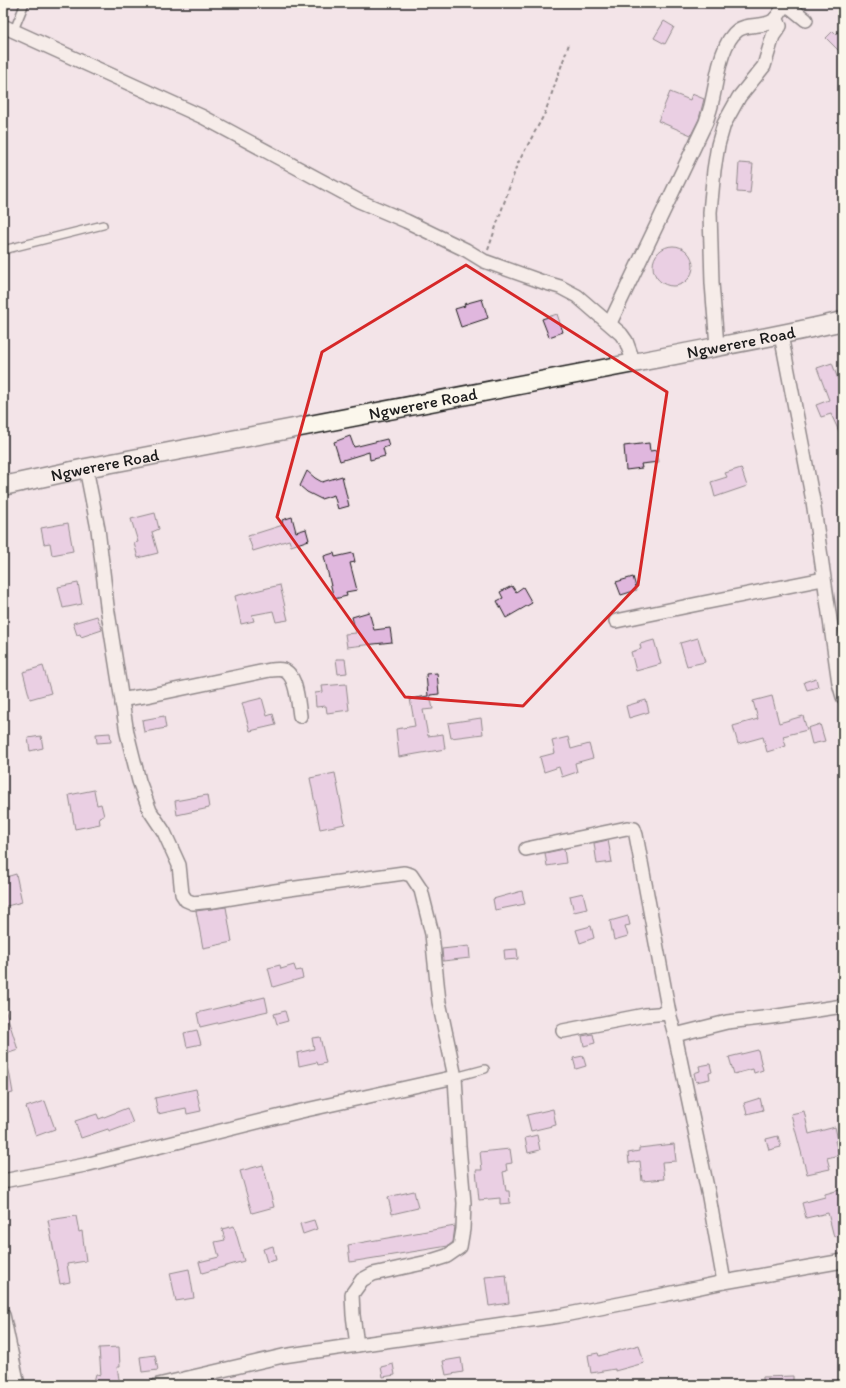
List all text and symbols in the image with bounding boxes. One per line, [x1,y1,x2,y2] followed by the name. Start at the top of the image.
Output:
[685,322,797,362] street label: Ngwerere Road
[367,383,479,424] street label: Ngwerere Road
[49,444,161,485] street label: Ngwerere Road

